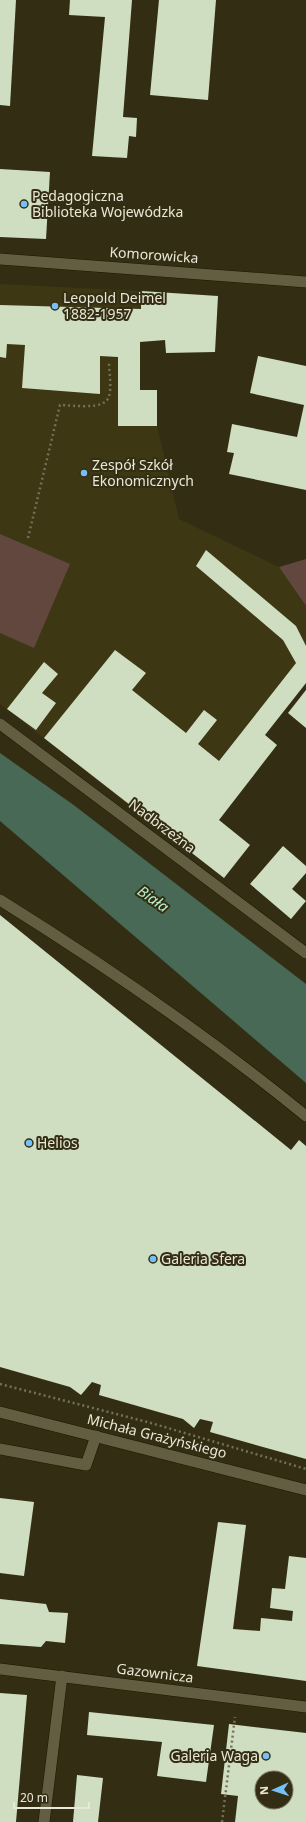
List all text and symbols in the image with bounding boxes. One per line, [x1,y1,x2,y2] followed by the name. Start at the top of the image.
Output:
[32,186,183,221] place label: Pedagogiczna Biblioteka Wojewódzka
[19,199,29,209] marker: Pedagogiczna Biblioteka Wojewódzka
[109,242,199,267] street label: Komorowicka
[63,288,166,323] place label: Leopold Deimel 1882-1957
[50,301,60,311] marker: Leopold Deimel 1882-1957
[92,455,194,490] place label: Zespół Szkół Ekonomicznych
[79,468,89,478] marker: Zespół Szkół Ekonomicznych
[125,794,200,857] street label: Nadbrzeżna
[134,880,174,916] water label: Biała
[37,1133,78,1152] place label: Helios
[24,1138,34,1148] marker: Helios
[161,1249,245,1268] place label: Galeria Sfera
[148,1254,158,1264] marker: Galeria Sfera
[85,1409,229,1462] street label: Michała Grażyńskiego
[116,1658,195,1687] street label: Gazownicza
[171,1746,258,1765] place label: Galeria Waga
[261,1751,271,1761] marker: Galeria Waga
[254,1770,294,1810] north arrow
[14,1784,89,1810] scale bar
[256,1786,271,1795] text: N
[20,1789,48,1806] text: 20 m

